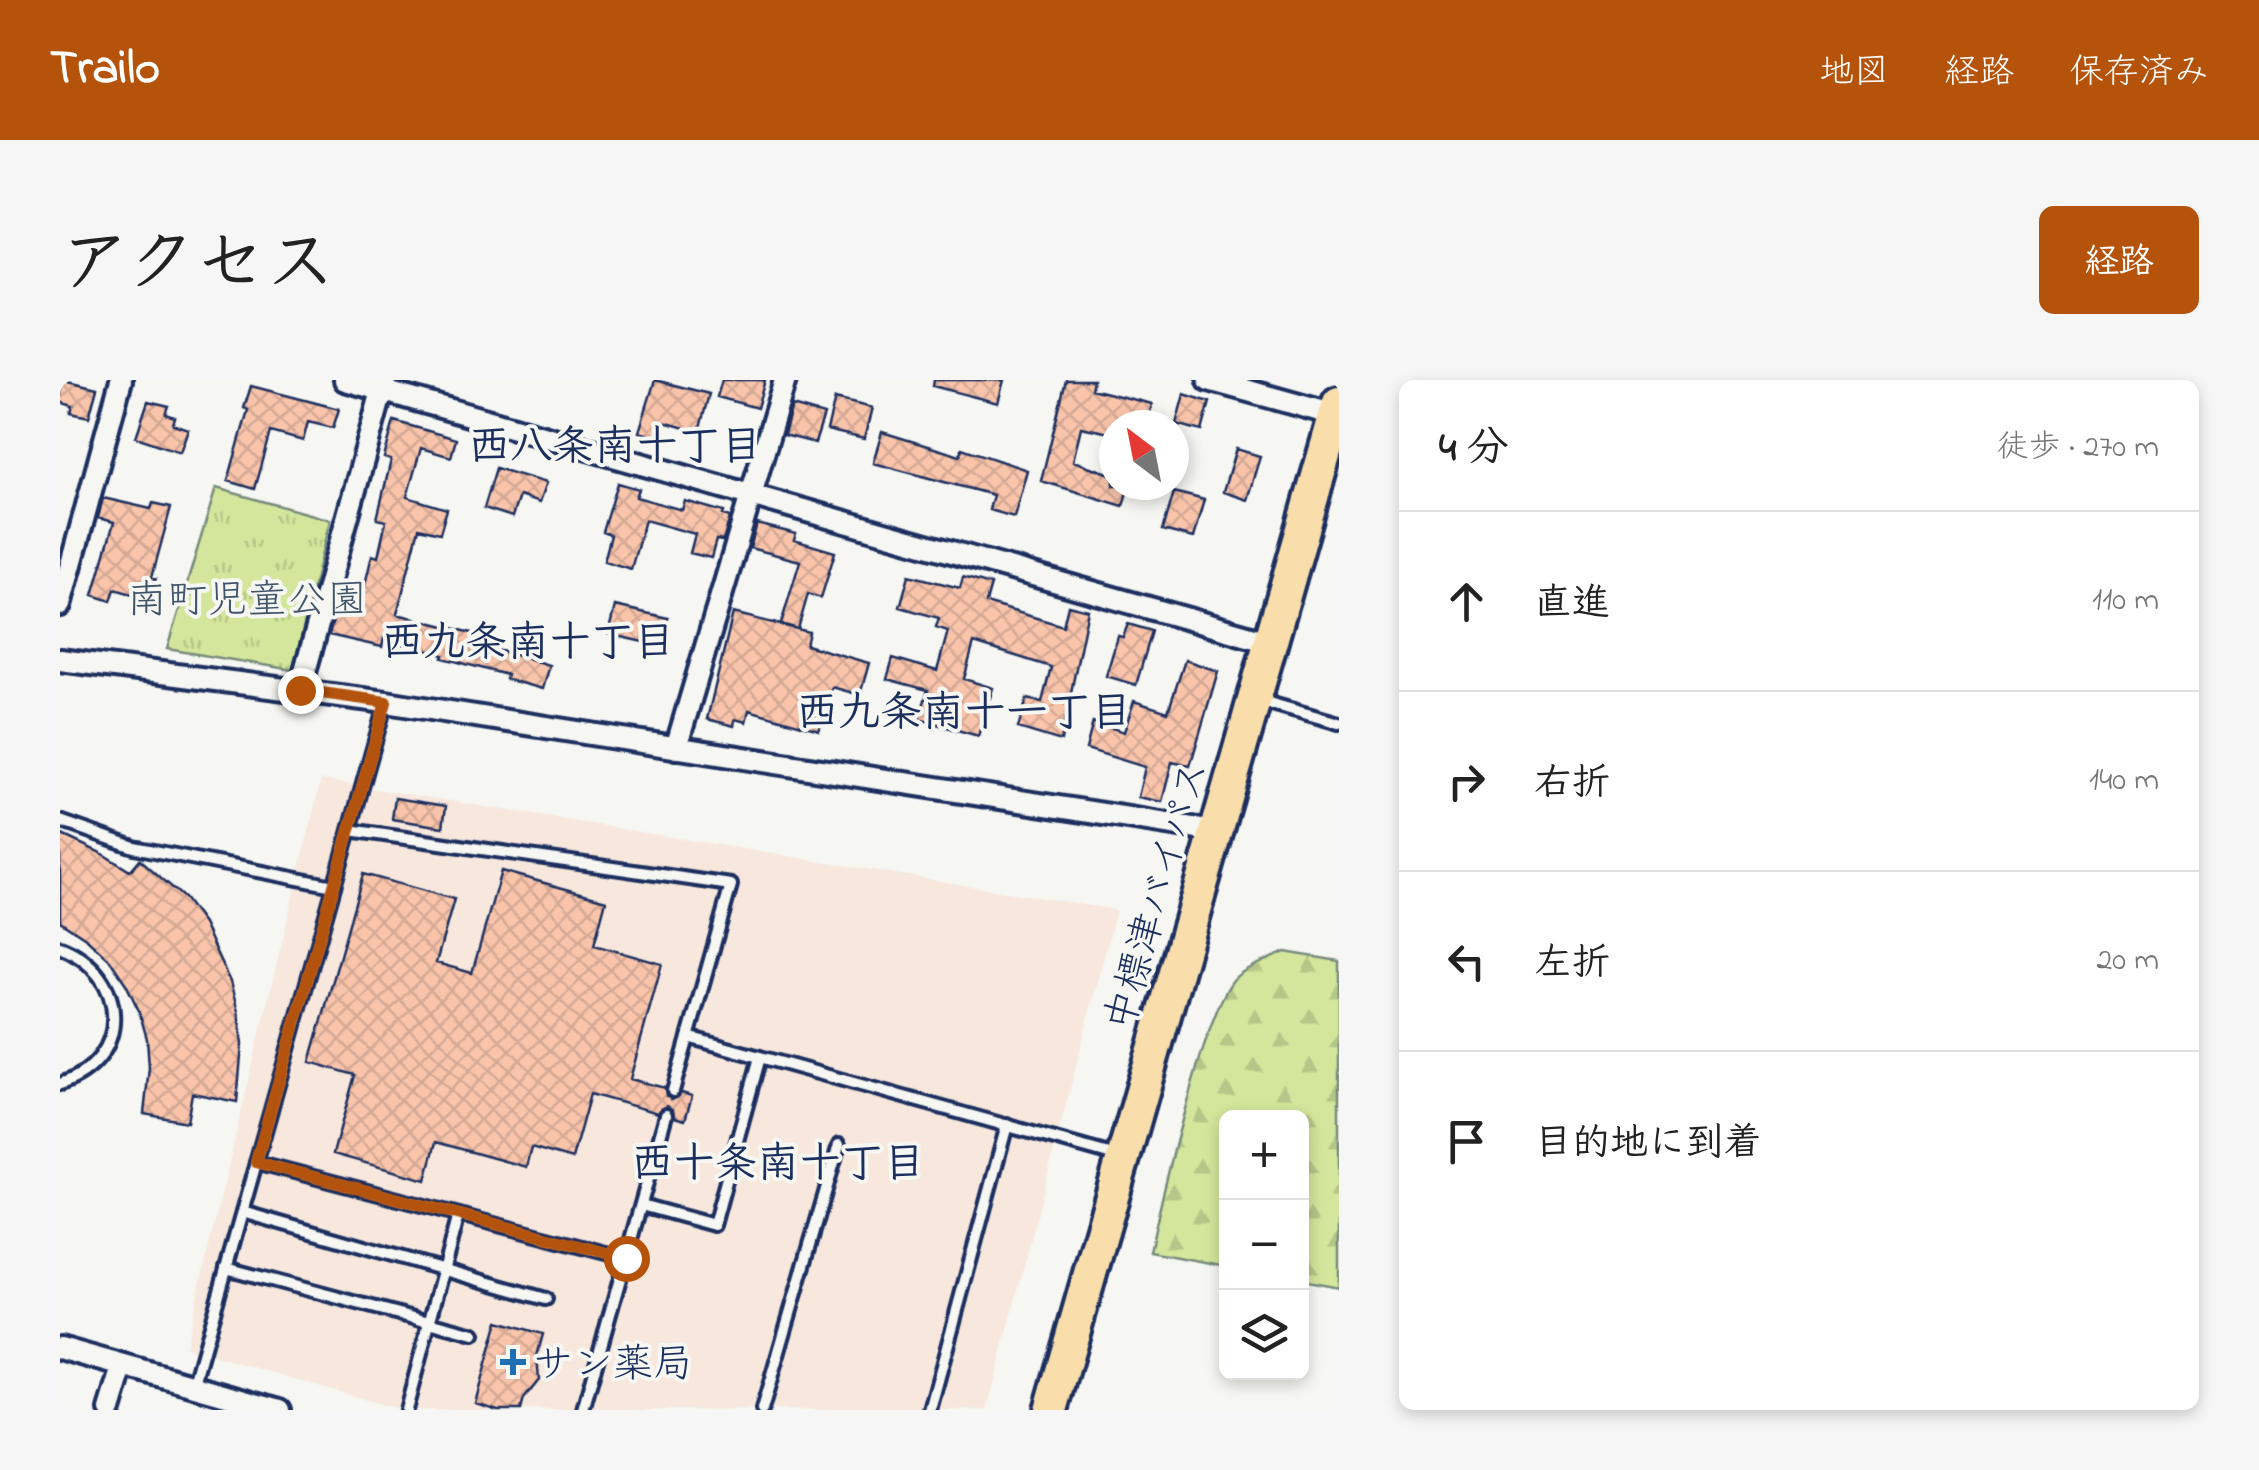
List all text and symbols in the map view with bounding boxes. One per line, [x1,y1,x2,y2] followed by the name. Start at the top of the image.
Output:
[50,35,160,105] text: Trailo
[1819,48,1889,99] text: 地図
[1944,48,2014,99] text: 経路
[2069,48,2209,99] text: 保存済み
[2039,206,2199,314] button: 経路
[60,216,336,318] text: アクセス
[1099,410,1189,500] north arrow
[468,418,762,479] district label: 西八条南十丁目
[1439,419,1509,480] text: 4 分
[1996,425,2159,472] text: 徒歩 · 270 m
[127,573,367,632] park label: 南町児童公園
[1439,574,1494,629] icon: ahead
[1534,577,1610,633] text: 直進
[2092,578,2159,625] text: 110 m
[381,614,675,675] district label: 西九条南十丁目
[278,668,324,714] route end
[796,684,1132,745] district label: 西九条南十一丁目
[1092,754,1226,1039] street label: 中標津バイパス
[1439,754,1494,809] icon: right
[1534,757,1610,813] text: 右折
[2089,758,2159,805] text: 140 m
[1439,934,1494,989] icon: left
[1534,937,1610,993] text: 左折
[2096,938,2159,985] text: 20 m
[1219,1110,1309,1380] map controls
[1219,1110,1309,1200] button: +
[1439,1114,1494,1169] icon: arrive
[1534,1117,1762,1173] text: 目的地に到着
[631,1135,925,1196] district label: 西十条南十丁目
[1219,1200,1309,1290] button: −
[604,1236,650,1282] route start
[1219,1290,1309,1380] button: layers
[533,1337,693,1396] place label: サン薬局
[502,1351,524,1373] marker: サン薬局

